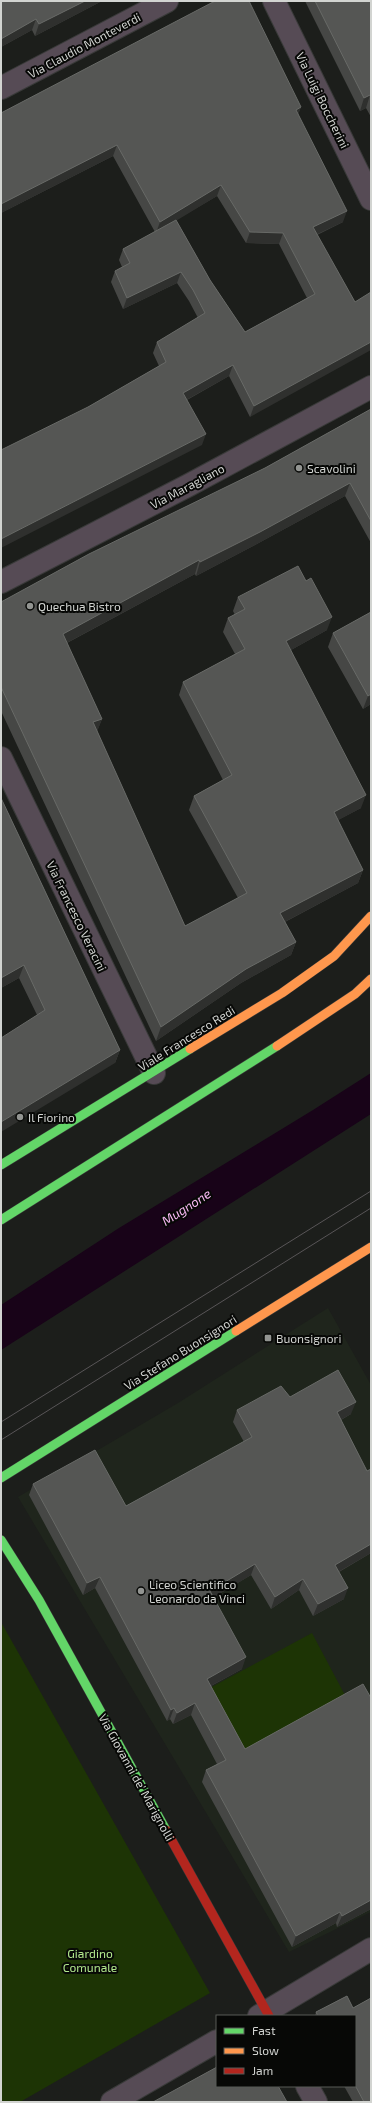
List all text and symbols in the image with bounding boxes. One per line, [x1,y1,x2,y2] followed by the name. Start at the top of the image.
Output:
[25,9,143,81] street label: Via Claudio Monteverdi
[294,50,352,150] street label: Via Luigi Boccherini
[148,461,226,511] street label: Via Maragliano
[307,461,356,475] place label: Scavolini
[294,463,304,473] marker: Scavolini
[38,599,121,614] place label: Quechua Bistro
[25,601,35,611] marker: Quechua Bistro
[44,859,110,973] street label: Via Francesco Veracini
[135,1003,237,1073] street label: Viale Francesco Redi
[28,1110,75,1124] place label: Il Fiorino
[15,1112,25,1122] marker: Il Fiorino
[158,1185,214,1229] water label: Mugnone
[121,1312,239,1392] street label: Via Stefano Buonsignori
[276,1331,341,1345] place label: Buonsignori
[263,1333,273,1343] marker: Buonsignori
[149,1577,245,1605] place label: Liceo Scientifico Leonardo da Vinci
[136,1586,146,1596] marker: Liceo Scientifico Leonardo da Vinci
[96,1711,178,1843] street label: Via Giovanni de' Marignolli
[63,1946,117,1974] park label: Giardino Comunale
[216,2015,356,2087] legend
[252,2023,276,2037] text: Fast
[252,2043,279,2057] text: Slow
[252,2063,273,2077] text: Jam

